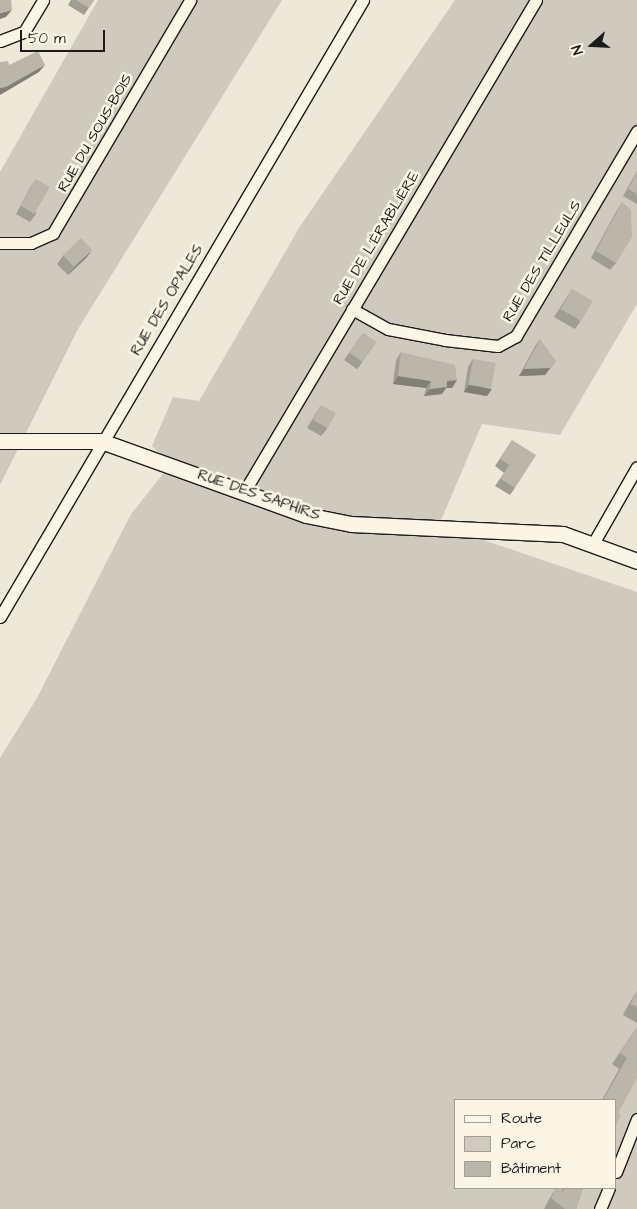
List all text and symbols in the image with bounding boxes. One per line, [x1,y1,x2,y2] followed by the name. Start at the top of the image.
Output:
[22,20,108,52] scale bar
[567,20,617,70] north arrow
[28,28,66,49] text: 50 m
[567,42,589,57] text: N
[54,71,136,195] street label: RUE DU SOUS-BOIS
[329,168,423,308] street label: RUE DE L'ÉRABLIÈRE
[499,197,585,325] street label: RUE DES TILLEULS
[127,241,207,359] street label: RUE DES OPALES
[195,466,323,524] street label: RUE DES SAPHIRS
[454,1099,617,1189] legend
[501,1108,542,1129] text: Route
[501,1133,536,1154] text: Parc
[501,1158,561,1179] text: Bâtiment

